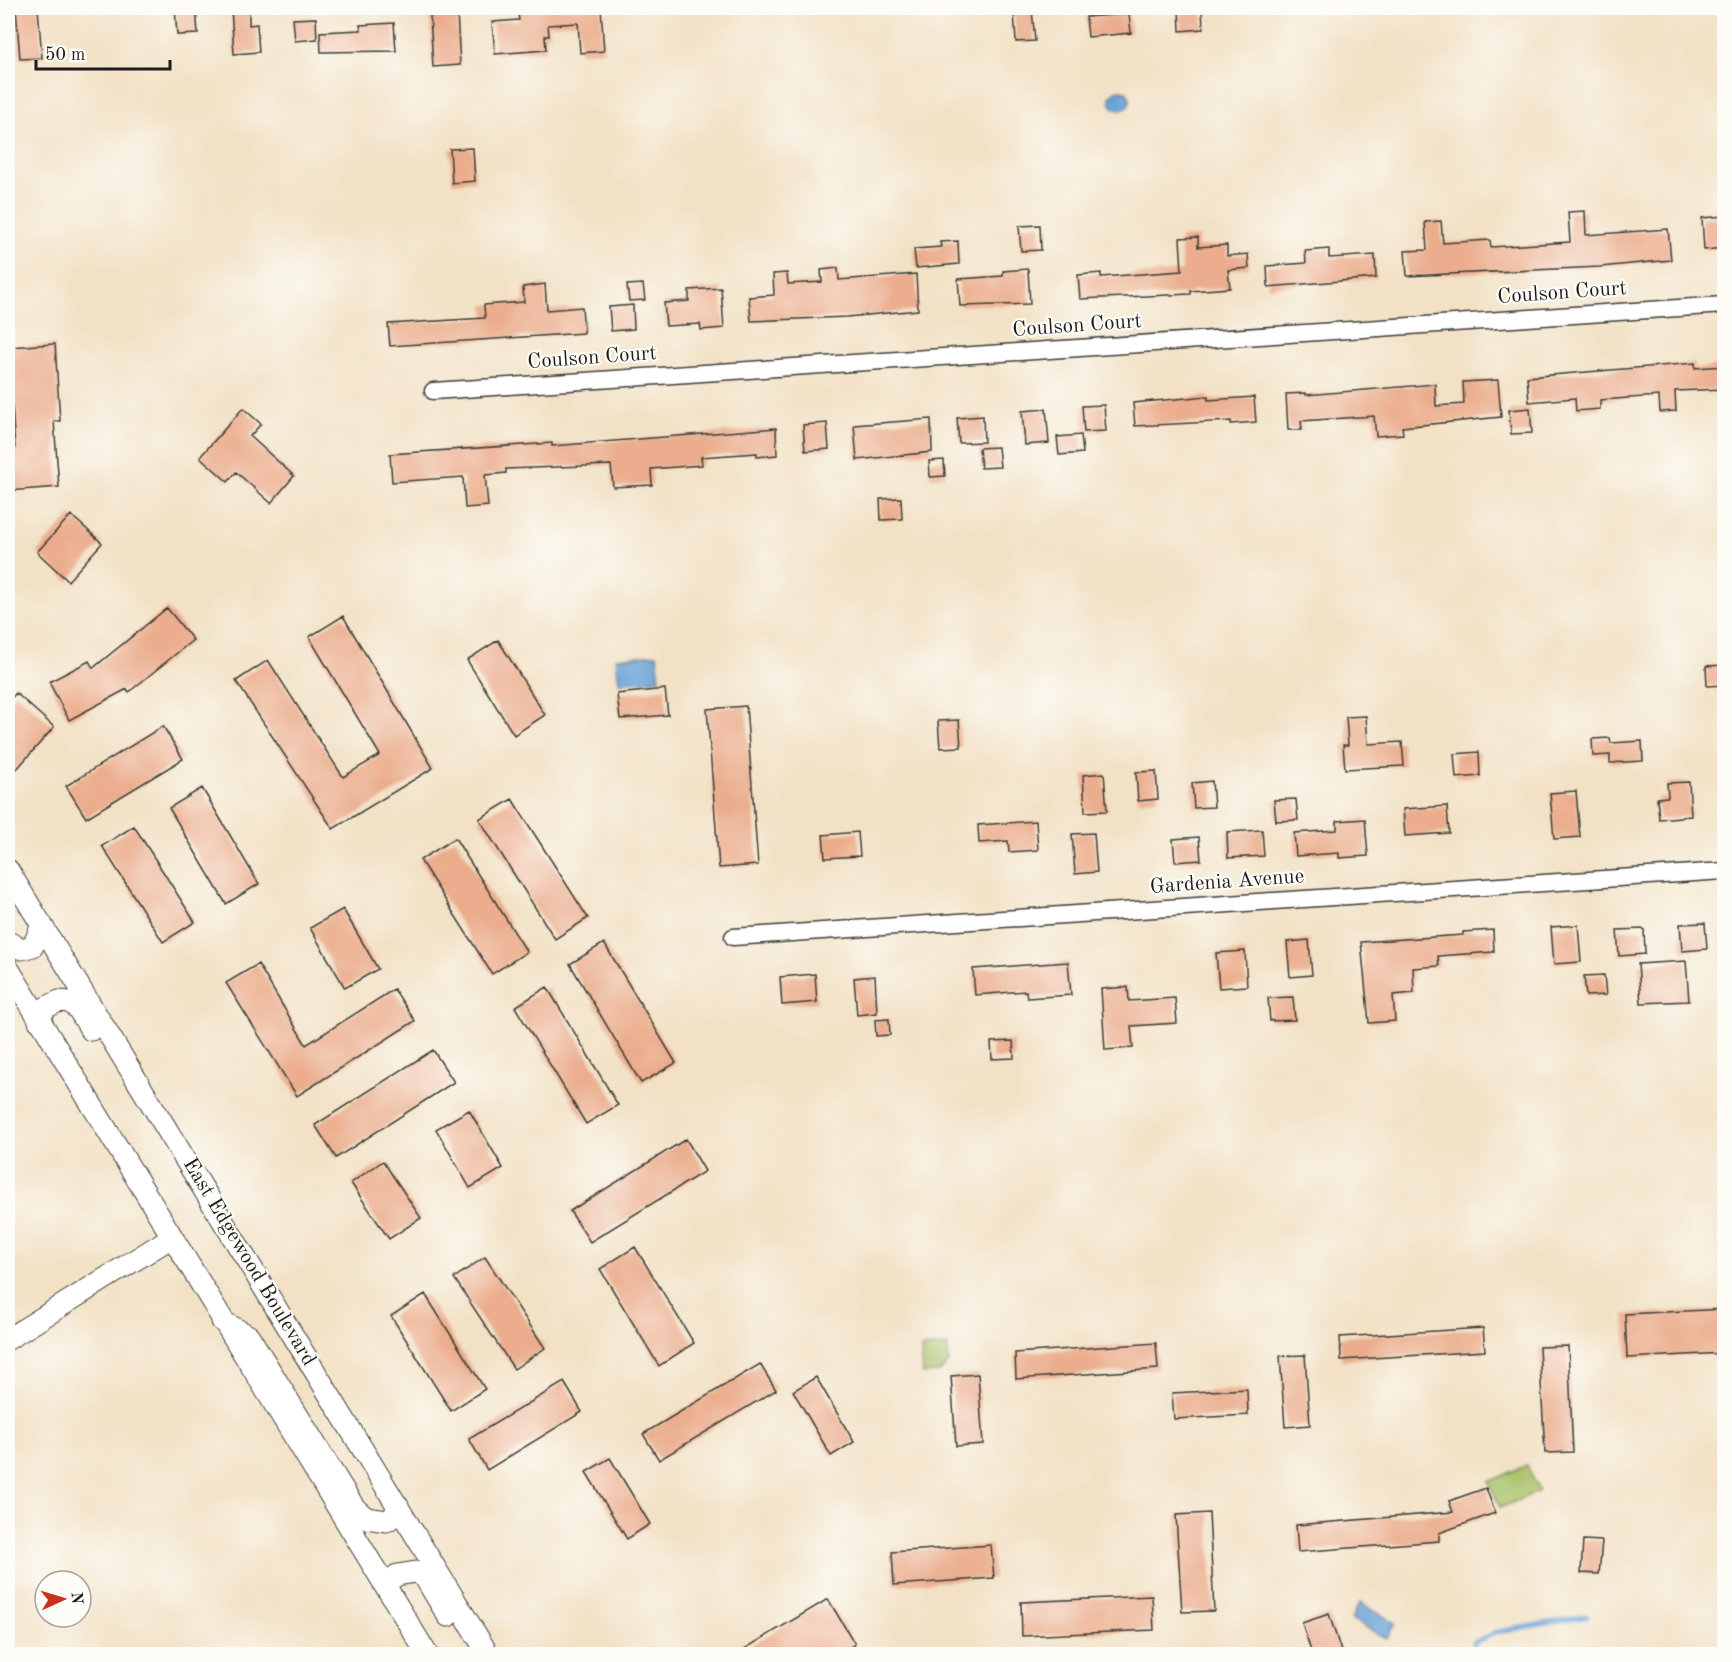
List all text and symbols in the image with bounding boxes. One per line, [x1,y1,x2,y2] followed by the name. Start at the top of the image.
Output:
[36,33,170,71] scale bar
[45,46,85,64] text: 50 m
[1497,278,1627,308] street label: Coulson Court
[1012,311,1142,341] street label: Coulson Court
[527,343,657,373] street label: Coulson Court
[1149,866,1305,898] street label: Gardenia Avenue
[179,1154,319,1370] street label: East Edgewood Boulevard
[33,1569,93,1629] north arrow
[68,1591,84,1606] text: N

